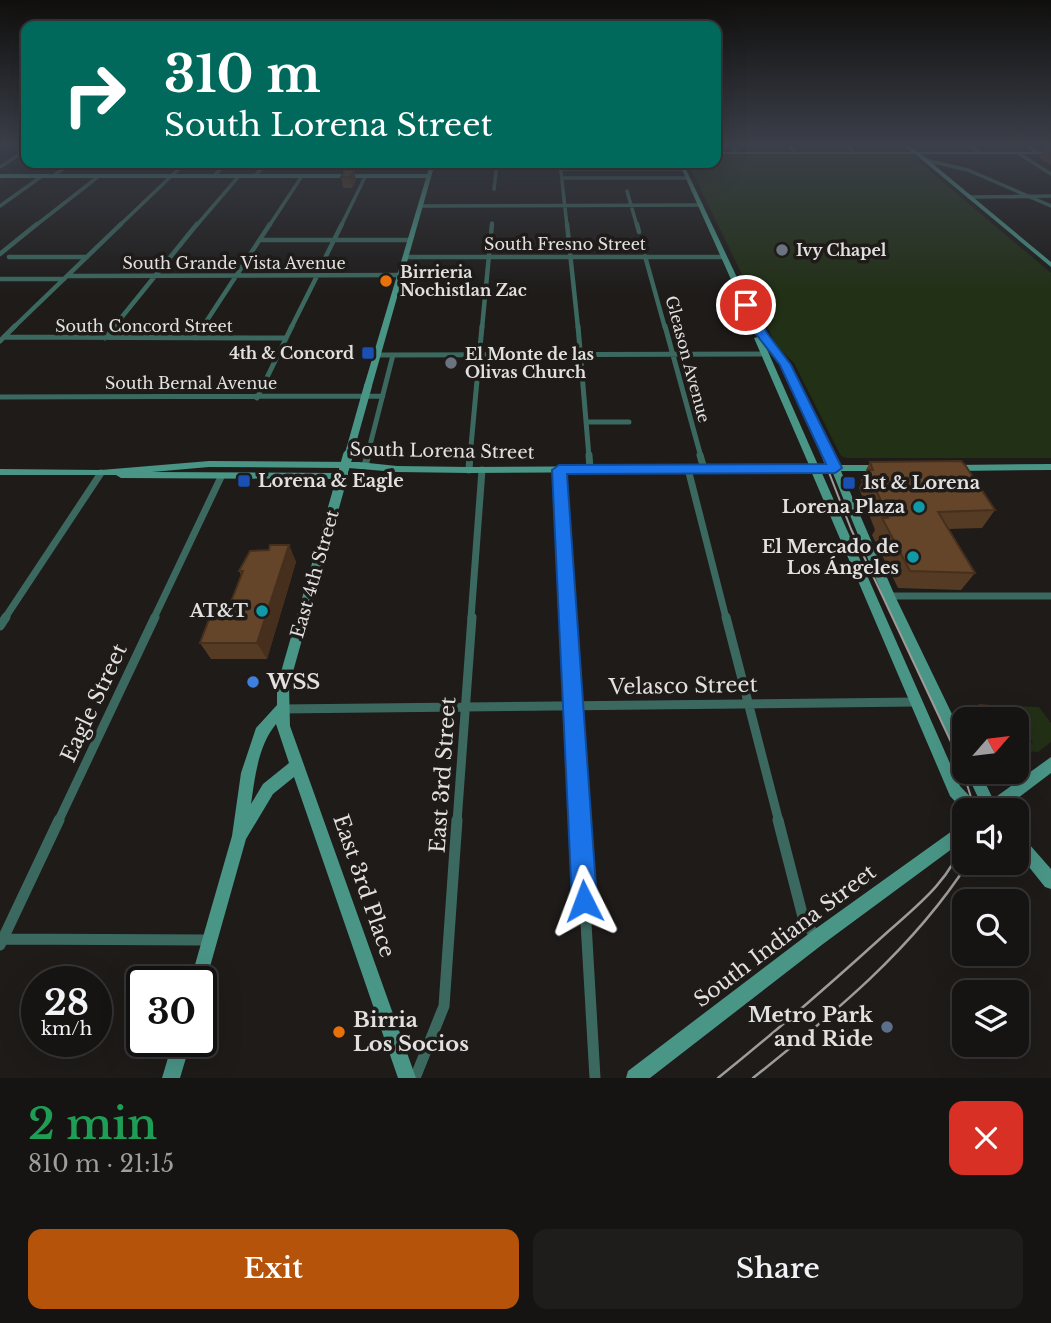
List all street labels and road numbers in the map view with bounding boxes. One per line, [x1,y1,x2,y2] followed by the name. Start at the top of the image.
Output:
[484,234,646,254] street label: South Fresno Street
[122,253,346,273] street label: South Grande Vista Avenue
[661,293,715,425] street label: Gleason Avenue
[55,316,233,336] street label: South Concord Street
[105,373,277,393] street label: South Bernal Avenue
[349,438,535,464] street label: South Lorena Street
[286,507,344,641] street label: East 4th Street
[55,640,133,766] street label: Eagle Street
[607,672,758,700] street label: Velasco Street
[425,696,461,854] street label: East 3rd Street
[327,811,401,961] street label: East 3rd Place
[689,859,881,1013] street label: South Indiana Street

